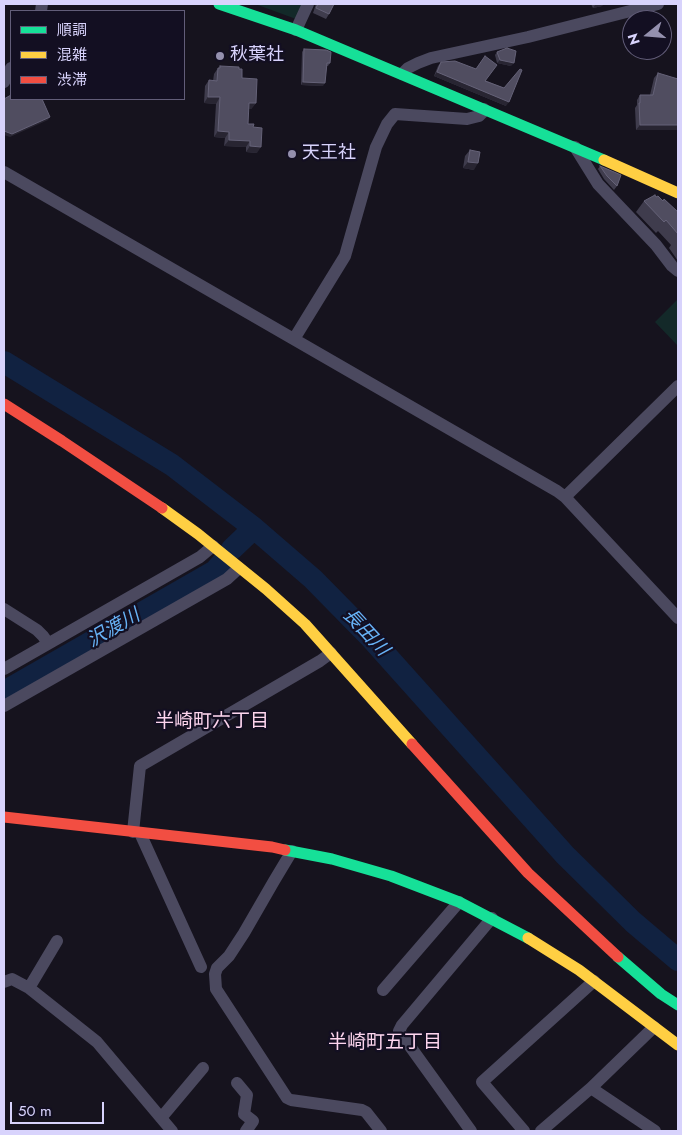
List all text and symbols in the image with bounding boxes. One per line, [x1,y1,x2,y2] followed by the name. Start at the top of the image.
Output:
[10,10,185,100] legend
[622,10,672,60] north arrow
[57,19,87,41] text: 順調
[622,31,645,47] text: N
[57,44,87,66] text: 混雑
[230,45,284,67] place label: 秋葉社
[214,50,226,62] marker: 秋葉社
[57,69,87,91] text: 渋滞
[302,143,356,165] place label: 天王社
[286,148,298,160] marker: 天王社
[337,604,393,662] water label: 長田川
[84,605,144,653] water label: 沢渡川
[155,711,269,733] district label: 半崎町六丁目
[328,1032,442,1054] district label: 半崎町五丁目
[12,1092,106,1124] scale bar
[18,1100,52,1122] text: 50 m

